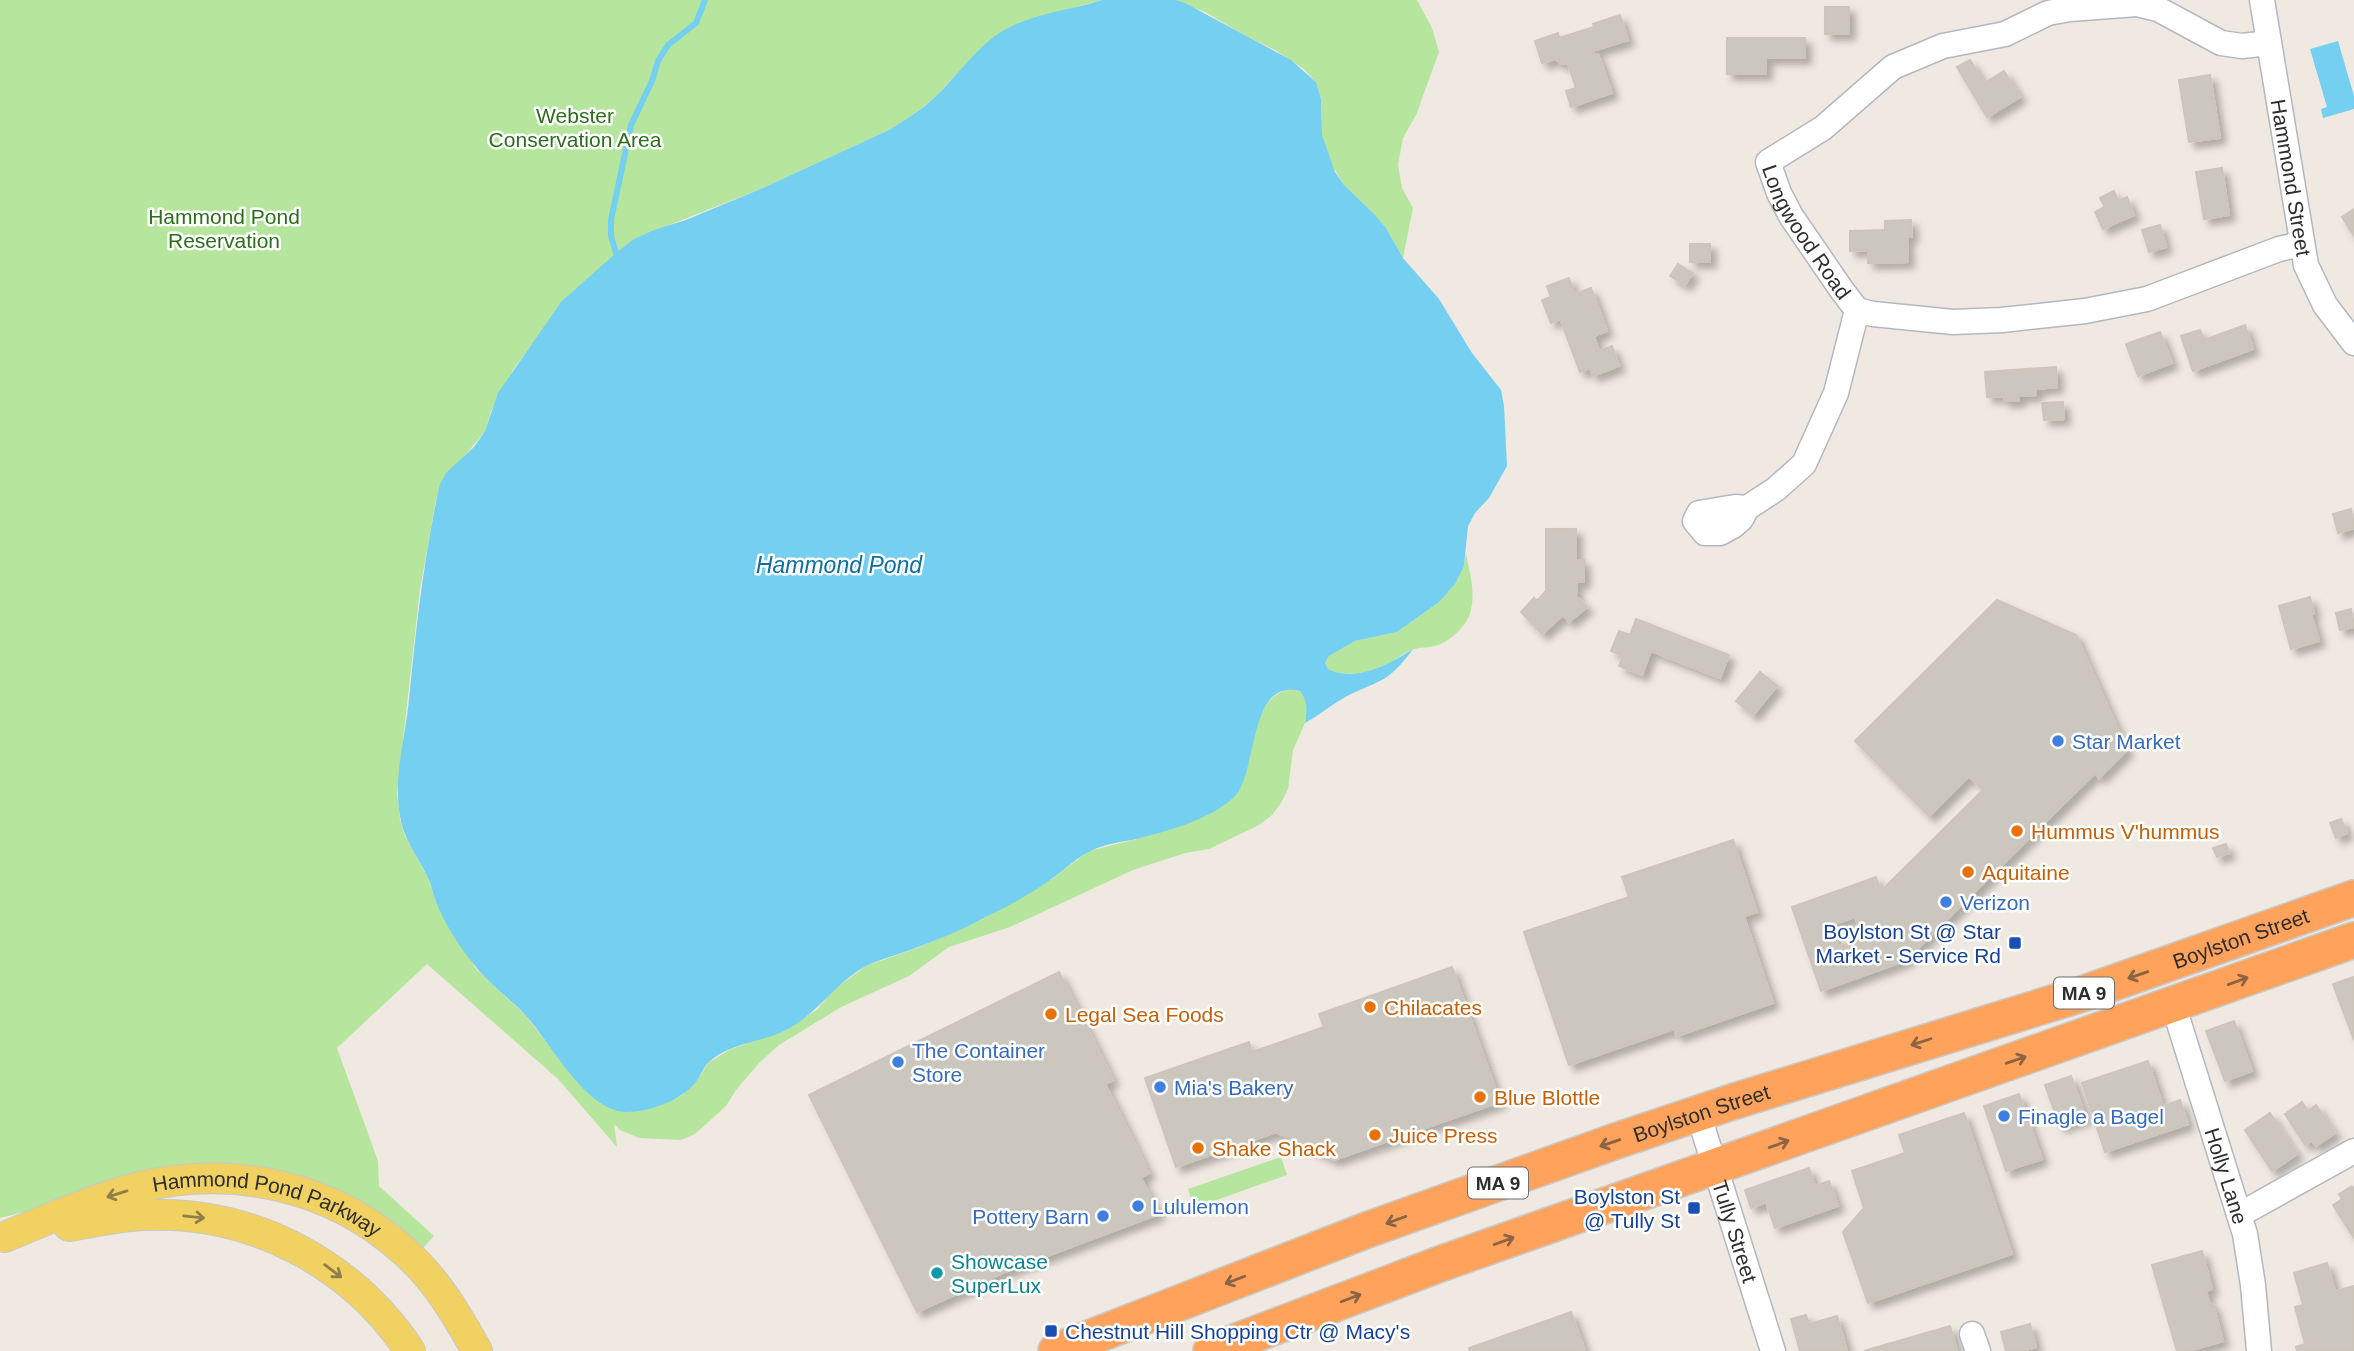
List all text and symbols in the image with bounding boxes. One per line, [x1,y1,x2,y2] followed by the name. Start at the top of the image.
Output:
[2267,97,2316,258] street label: Hammond Street
[489,104,662,151] park label: Webster Conservation Area
[1758,162,1856,303] street label: Longwood Road
[148,205,300,252] park label: Hammond Pond Reservation
[756,552,923,578] water label: Hammond Pond
[2072,730,2181,753] place label: Star Market
[2050,733,2066,749] marker: Star Market
[2031,820,2219,843] place label: Hummus V'hummus
[2009,823,2025,839] marker: Hummus V'hummus
[1982,861,2070,884] place label: Aquitaine
[1960,864,1976,880] marker: Aquitaine
[1960,891,2030,914] place label: Verizon
[1938,894,1954,910] marker: Verizon
[2170,903,2312,973] street label: Boylston Street
[1815,920,2001,967] place label: Boylston St @ Star Market - Service Rd
[2007,935,2023,951] marker: Boylston St @ Star Market - Service Rd
[2128,969,2150,982] one-way arrow
[2226,974,2248,986] one-way arrow
[2054,978,2114,1009] road number: MA 9
[1384,996,1482,1019] place label: Chilacates
[1362,999,1378,1015] marker: Chilacates
[1065,1003,1224,1026] place label: Legal Sea Foods
[1043,1006,1059,1022] marker: Legal Sea Foods
[1910,1037,1932,1050] one-way arrow
[912,1039,1045,1086] place label: The Container Store
[2005,1053,2027,1065] one-way arrow
[890,1054,906,1070] marker: The Container Store
[1174,1076,1294,1099] place label: Mia's Bakery
[1152,1079,1168,1095] marker: Mia's Bakery
[1630,1080,1773,1146] street label: Boylston Street
[1494,1086,1600,1109] place label: Blue Blottle
[1472,1089,1488,1105] marker: Blue Blottle
[2018,1105,2164,1128] place label: Finagle a Bagel
[1996,1108,2012,1124] marker: Finagle a Bagel
[1389,1124,1498,1147] place label: Juice Press
[2201,1125,2253,1227] street label: Holly Lane
[1367,1127,1383,1143] marker: Juice Press
[1767,1136,1789,1149] one-way arrow
[1212,1137,1336,1160] place label: Shake Shack
[1599,1138,1621,1150] one-way arrow
[1190,1140,1206,1156] marker: Shake Shack
[151,1167,386,1241] street label: Hammond Pond Parkway
[1468,1168,1528,1198] road number: MA 9
[1708,1177,1762,1285] street label: Tully Street
[1574,1185,1680,1232] place label: Boylston St @ Tully St
[107,1188,129,1201] one-way arrow
[1152,1195,1249,1218] place label: Lululemon
[1130,1198,1146,1214] marker: Lululemon
[1686,1200,1702,1216] marker: Boylston St @ Tully St
[972,1205,1089,1228] place label: Pottery Barn
[1095,1208,1111,1224] marker: Pottery Barn
[183,1211,205,1224] one-way arrow
[1385,1214,1407,1227] one-way arrow
[1492,1234,1514,1247] one-way arrow
[951,1250,1048,1297] place label: Showcase SuperLux
[323,1263,342,1278] one-way arrow
[929,1265,945,1281] marker: Showcase SuperLux
[1225,1274,1247,1287] one-way arrow
[1339,1290,1361,1303] one-way arrow
[1065,1320,1410,1343] place label: Chestnut Hill Shopping Ctr @ Macy's
[1043,1323,1059,1339] marker: Chestnut Hill Shopping Ctr @ Macy's

